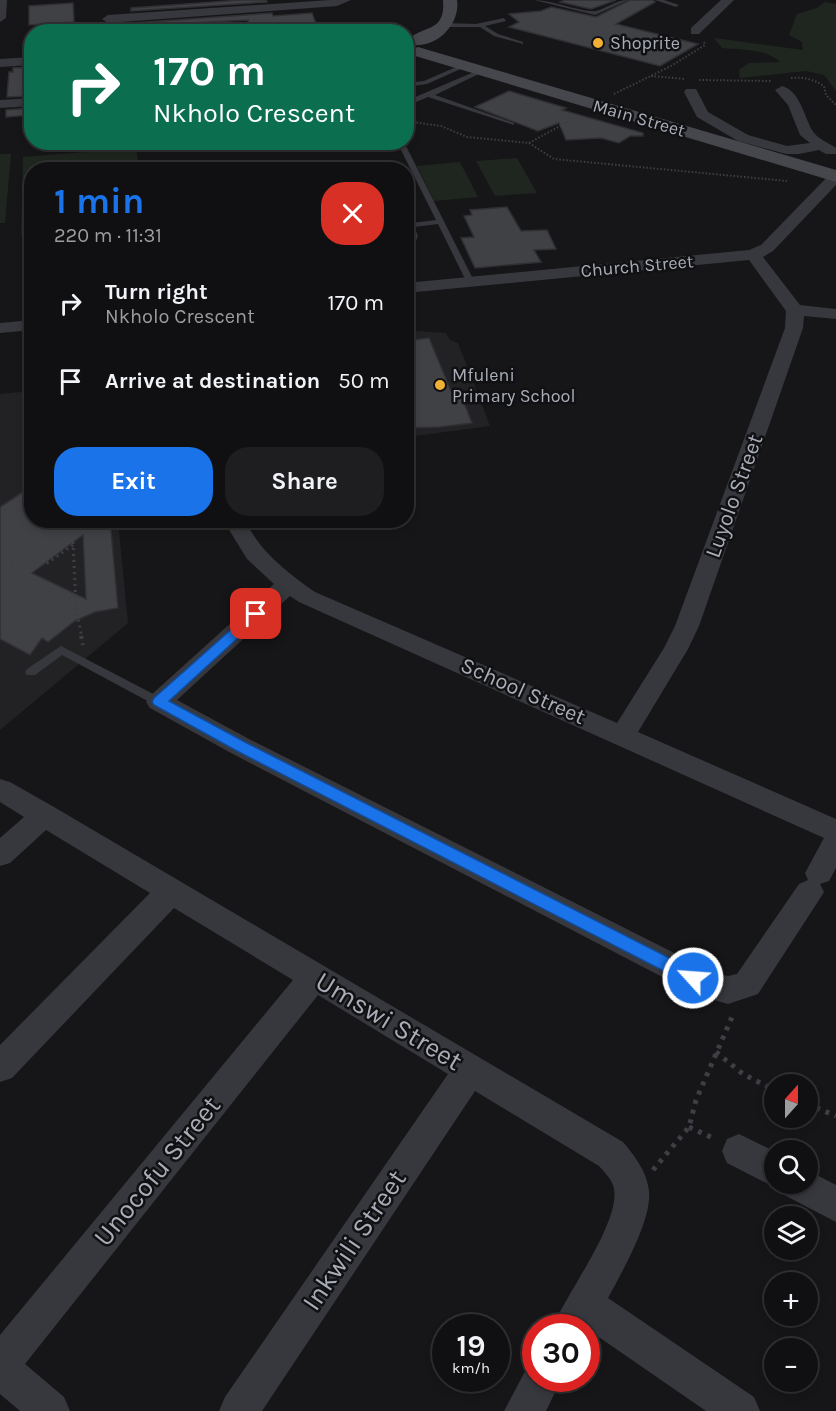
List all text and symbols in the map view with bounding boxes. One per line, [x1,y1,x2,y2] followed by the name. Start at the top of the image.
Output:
[610,32,680,54] place label: Shoprite
[591,36,605,50] marker: Shoprite
[153,46,266,96] text: 170 m
[54,48,132,126] icon: right
[590,94,688,142] street label: Main Street
[153,97,355,129] text: Nkholo Crescent
[54,180,144,222] text: 1 min
[321,182,384,245] button: close
[54,224,162,247] text: 220 m · 11:31
[580,250,695,282] street label: Church Street
[105,279,208,305] text: Turn right
[54,287,87,320] icon: right
[328,290,384,316] text: 170 m
[105,305,255,328] text: Nkholo Crescent
[452,364,576,407] place label: Mfuleni Primary School
[54,365,87,398] icon: arrive
[105,368,320,394] text: Arrive at destination
[338,368,390,394] text: 50 m
[433,378,447,392] marker: Mfuleni Primary School
[700,431,768,561] street label: Luyolo Street
[54,447,213,516] button: Exit
[225,447,384,516] button: Share
[230,588,281,639] pin
[239,597,272,630] icon: arrive
[457,652,589,730] street label: School Street
[661,946,725,1010] position arrow
[310,965,468,1077] street label: Umswi Street
[764,1074,818,1128] north arrow
[764,1074,818,1392] map controls
[87,1090,227,1252] street label: Unocofu Street
[764,1140,818,1194] button: search
[295,1164,413,1316] street label: Inkwili Street
[764,1206,818,1260] button: layers
[764,1272,818,1326] button: +
[522,1314,600,1392] speed limit sign: 30
[456,1328,485,1364] text: 19
[764,1338,818,1392] button: −
[452,1359,490,1377] text: km/h

